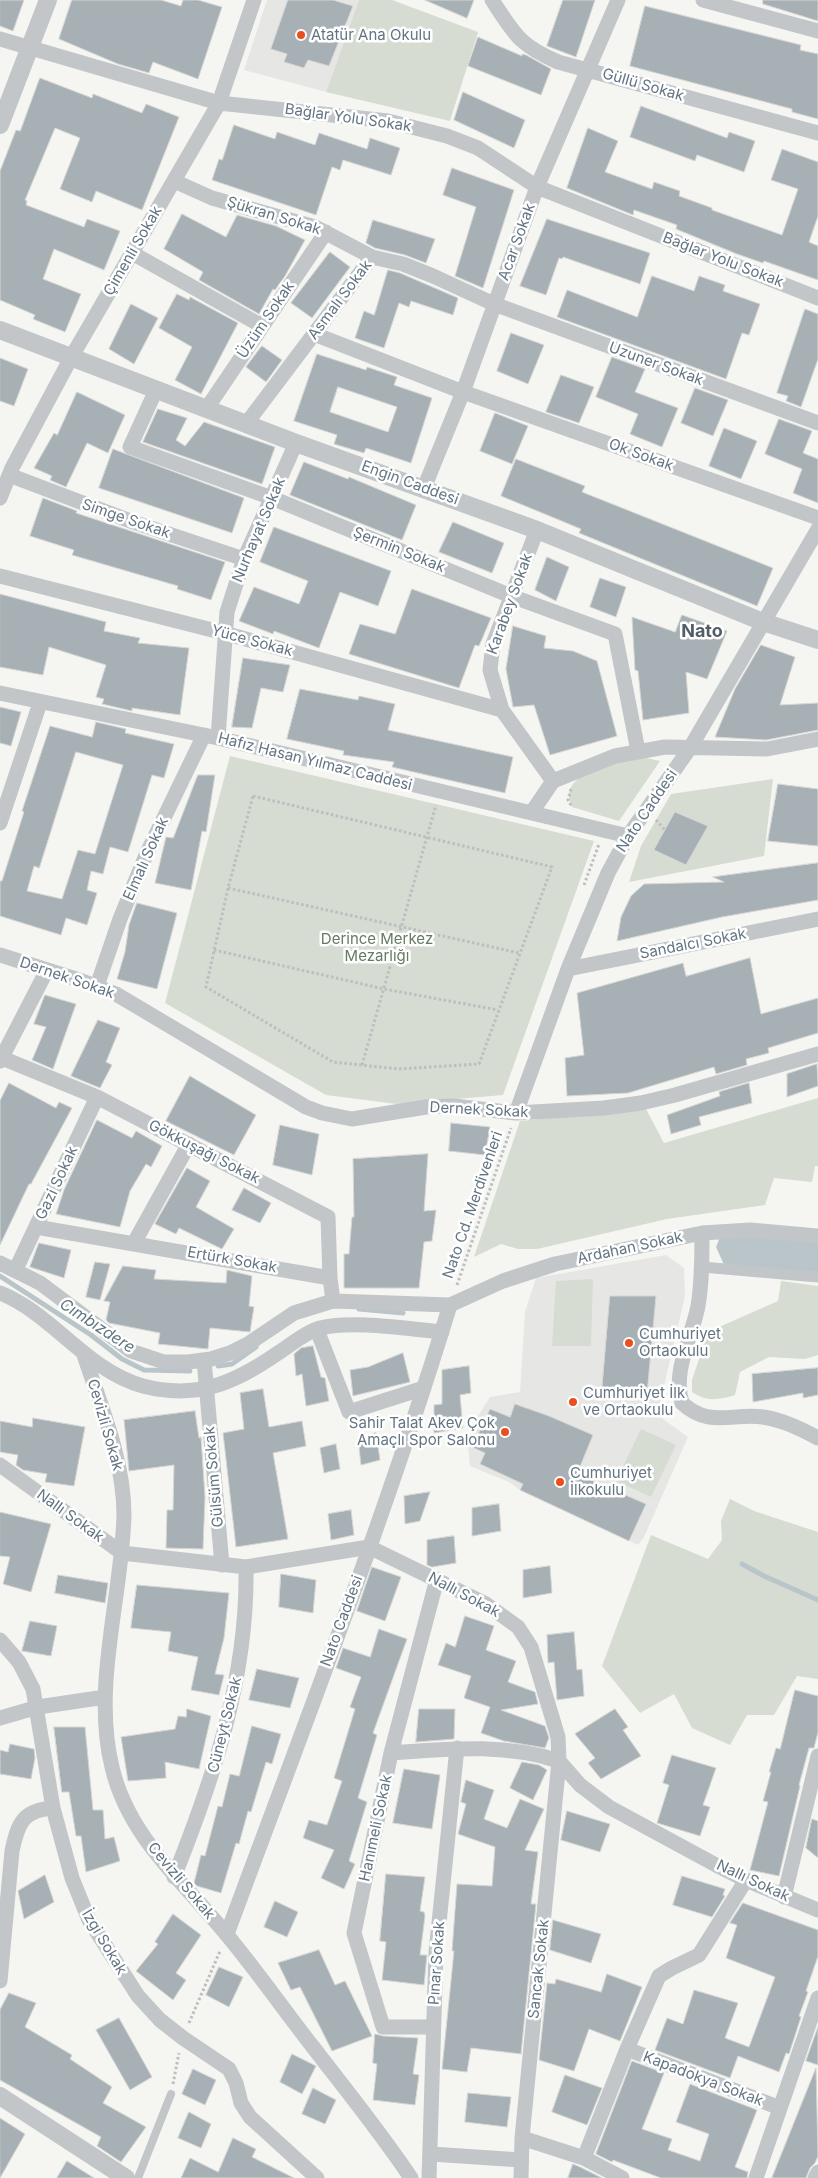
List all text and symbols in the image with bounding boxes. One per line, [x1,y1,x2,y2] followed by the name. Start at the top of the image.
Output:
[311,26,431,44] place label: Atatür Ana Okulu
[295,29,307,41] marker: Atatür Ana Okulu
[600,65,686,105] street label: Güllü Sokak
[284,100,412,136] street label: Bağlar Yolu Sokak
[225,193,323,239] street label: Şükran Sokak
[495,201,539,283] street label: Acar Sokak
[100,203,166,299] street label: Çimenli Sokak
[660,229,786,291] street label: Bağlar Yolu Sokak
[304,257,376,343] street label: Asmalı Sokak
[234,278,298,362] street label: Üzüm Sokak
[606,339,706,389] street label: Uzuner Sokak
[606,435,676,475] street label: Ok Sokak
[359,457,461,509] street label: Engin Caddesi
[229,475,289,585] street label: Nurhayat Sokak
[80,496,172,542] street label: Simge Sokak
[350,523,448,577] street label: Şermin Sokak
[483,551,537,657] street label: Karabey Sokak
[681,621,723,643] district label: Nato
[209,622,295,660] street label: Yüce Sokak
[216,729,414,795] street label: Hafız Hasan Yılmaz Caddesi
[613,766,681,856] street label: Nato Caddesi
[120,815,172,903] street label: Elmalı Sokak
[638,925,748,963] street label: Sandalcı Sokak
[321,930,433,965] park label: Derince Merkez Mezarlığı
[17,953,117,1003] street label: Dernek Sokak
[429,1098,529,1122] street label: Dernek Sokak
[145,1116,263,1188] street label: Gökkuşağı Sokak
[439,1129,507,1281] street label: Nato Cd. Merdivenleri
[32,1143,82,1223] street label: Gazi Sokak
[576,1228,684,1268] street label: Ardahan Sokak
[186,1243,278,1277] street label: Ertürk Sokak
[56,1295,138,1357] water label: Cımbızdere
[639,1325,721,1360] place label: Cumhuriyet Ortaokulu
[623,1337,635,1349] marker: Cumhuriyet Ortaokulu
[83,1377,127,1473] street label: Cevizli Sokak
[583,1384,685,1419] place label: Cumhuriyet İlk ve Ortaokulu
[567,1396,579,1408] marker: Cumhuriyet İlk ve Ortaokulu
[349,1414,495,1449] place label: Sahir Talat Akev Çok Amaçlı Spor Salonu
[201,1426,227,1528] street label: Gülsüm Sokak
[499,1426,511,1438] marker: Sahir Talat Akev Çok Amaçlı Spor Salonu
[570,1464,652,1499] place label: Cumhuriyet İlkokulu
[554,1476,566,1488] marker: Cumhuriyet İlkokulu
[33,1486,107,1546] street label: Nallı Sokak
[425,1569,503,1621] street label: Nallı Sokak
[317,1573,367,1669] street label: Nato Caddesi
[204,1675,246,1775] street label: Cüneyt Sokak
[356,1773,396,1883] street label: Hanımeli Sokak
[144,1839,218,1923] street label: Cevizli Sokak
[714,1856,792,1906] street label: Nallı Sokak
[78,1906,130,1978] street label: İzgi Sokak
[525,1918,553,2020] street label: Sancak Sokak
[425,1921,449,2005] street label: Pınar Sokak
[640,2048,766,2110] street label: Kapadokya Sokak

